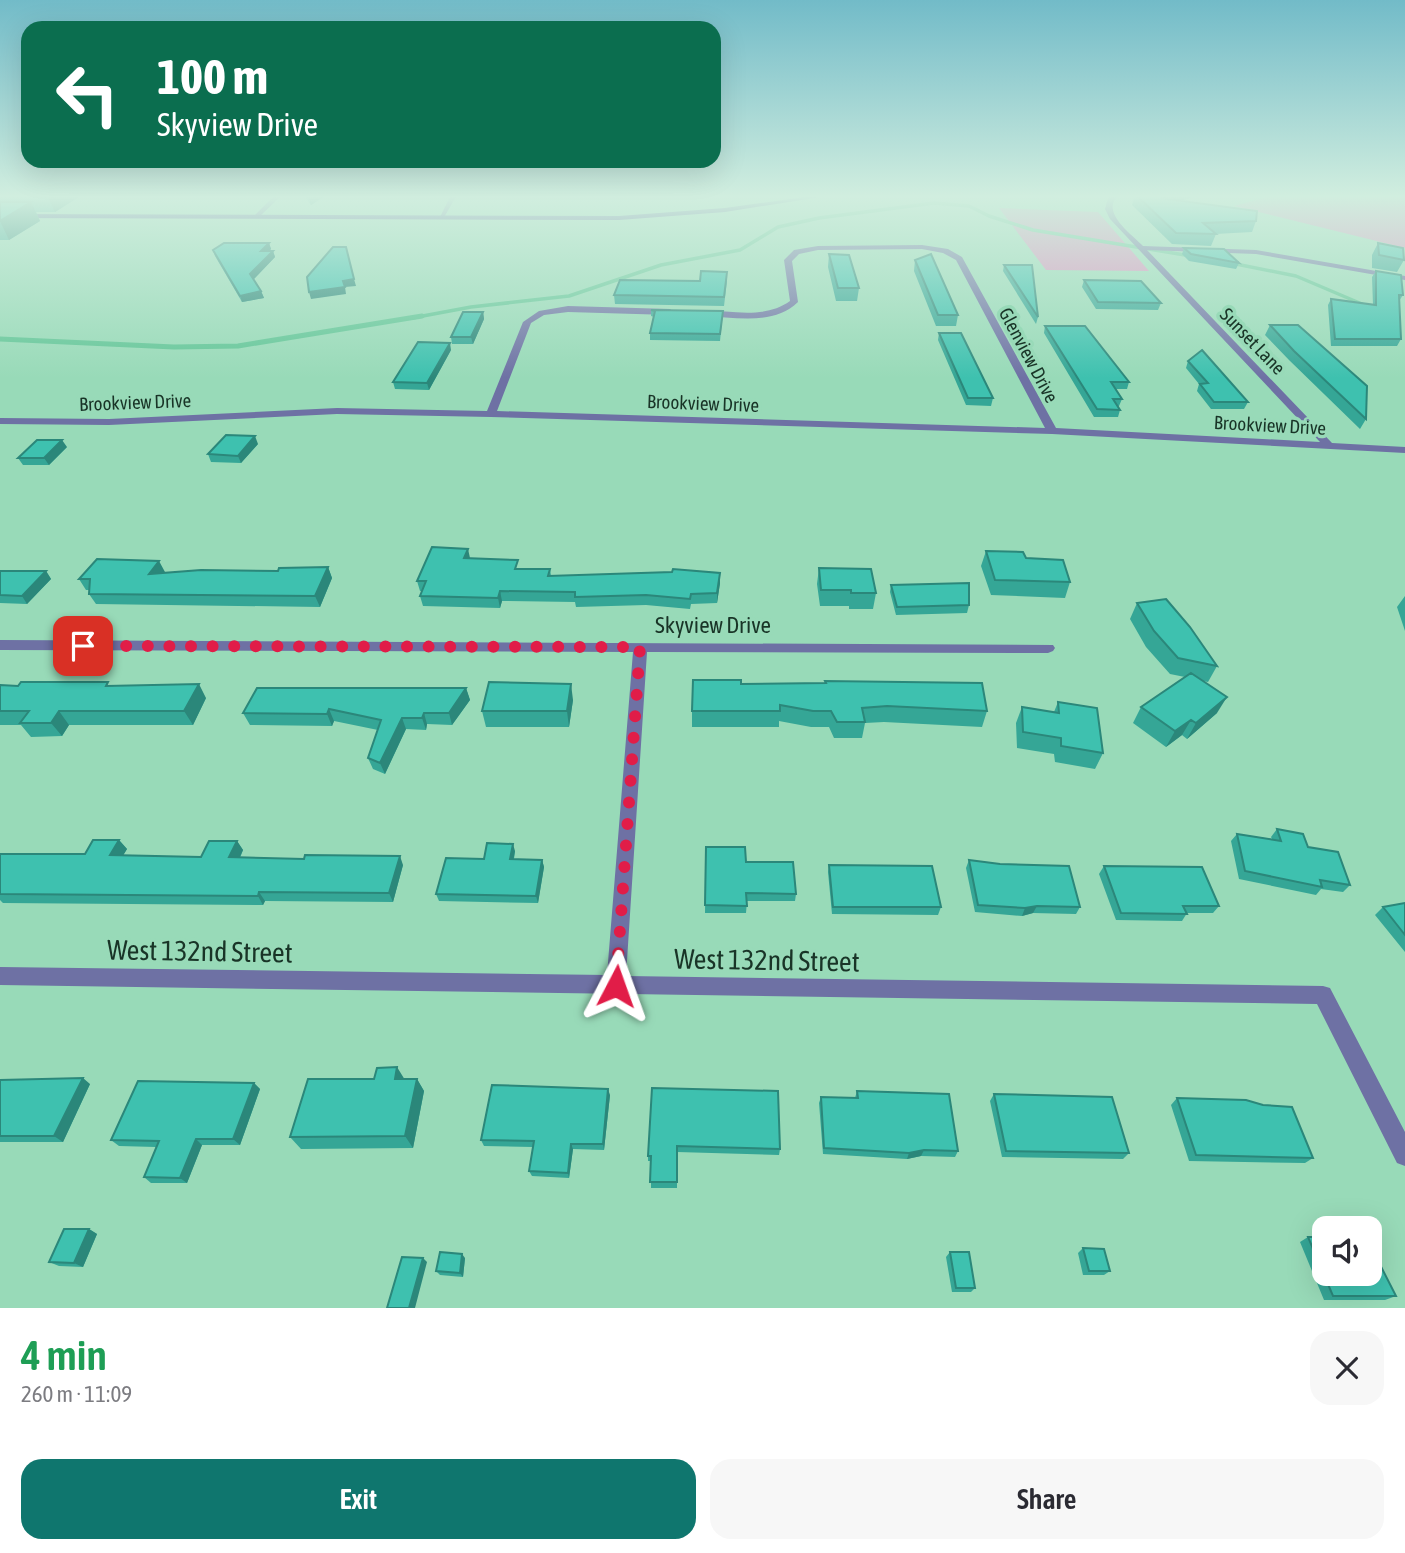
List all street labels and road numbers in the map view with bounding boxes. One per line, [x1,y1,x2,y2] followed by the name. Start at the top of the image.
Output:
[1216,303,1290,379] street label: Sunset Lane
[995,304,1063,406] street label: Glenview Drive
[79,389,191,415] street label: Brookview Drive
[647,390,759,416] street label: Brookview Drive
[1213,411,1327,439] street label: Brookview Drive
[655,612,771,638] street label: Skyview Drive
[107,933,293,969] street label: West 132nd Street
[674,942,860,978] street label: West 132nd Street

